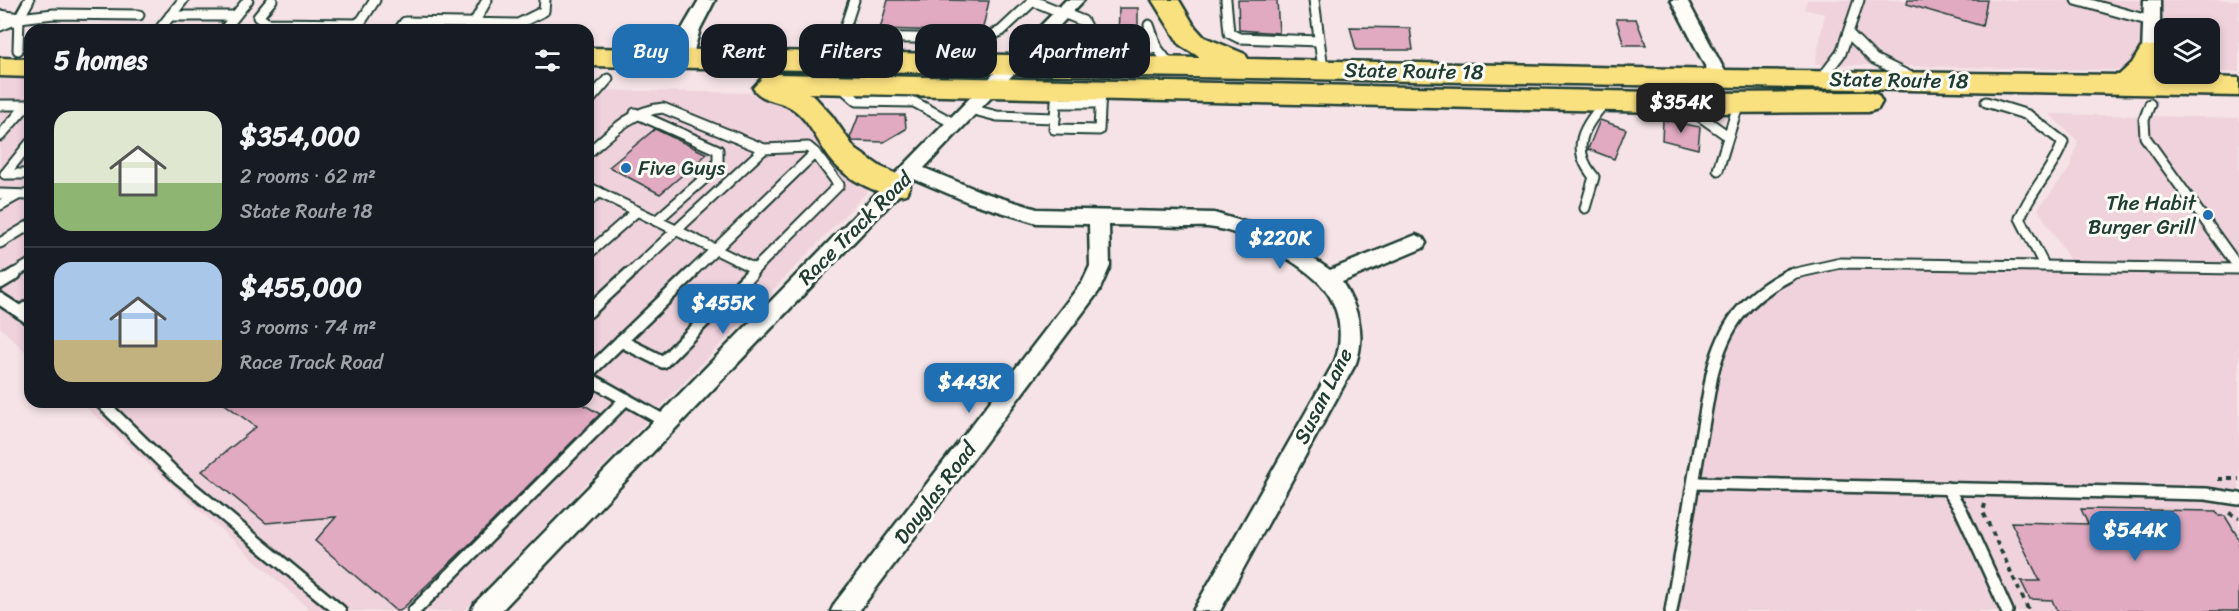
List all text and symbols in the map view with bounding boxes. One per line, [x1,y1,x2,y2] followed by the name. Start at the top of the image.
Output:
[2154,18,2220,84] map controls
[2154,18,2220,84] button: layers
[612,24,689,78] chip: Buy
[701,24,787,78] chip: Rent
[799,24,903,78] chip: Filters
[915,24,997,78] chip: New
[1009,24,1150,78] chip: Apartment
[54,37,147,83] text: 5 homes
[531,44,564,77] icon: filters
[1344,51,1484,91] street label: State Route 18
[1829,60,1969,100] street label: State Route 18
[1639,83,1723,134] pin: $354K
[1650,85,1712,120] text: $354K
[240,113,360,159] text: $354,000
[102,135,174,207] icon: home
[638,149,725,187] place label: Five Guys
[240,159,376,194] text: 2 rooms · 62 m²
[788,160,923,295] street label: Race Track Road
[619,161,633,175] marker: Five Guys
[2088,184,2198,246] place label: The Habit Burger Grill
[240,194,373,229] text: State Route 18
[2201,208,2215,222] marker: The Habit Burger Grill
[1238,219,1322,270] pin: $220K
[1249,221,1311,256] text: $220K
[240,264,362,310] text: $455,000
[681,284,765,335] pin: $455K
[102,286,174,358] icon: home
[692,286,754,321] text: $455K
[240,310,376,345] text: 3 rooms · 74 m²
[1282,341,1364,451] street label: Susan Lane
[240,345,383,380] text: Race Track Road
[927,363,1011,414] pin: $443K
[938,365,1000,400] text: $443K
[884,432,988,553] street label: Douglas Road
[2093,511,2177,562] pin: $544K
[2104,513,2166,548] text: $544K

